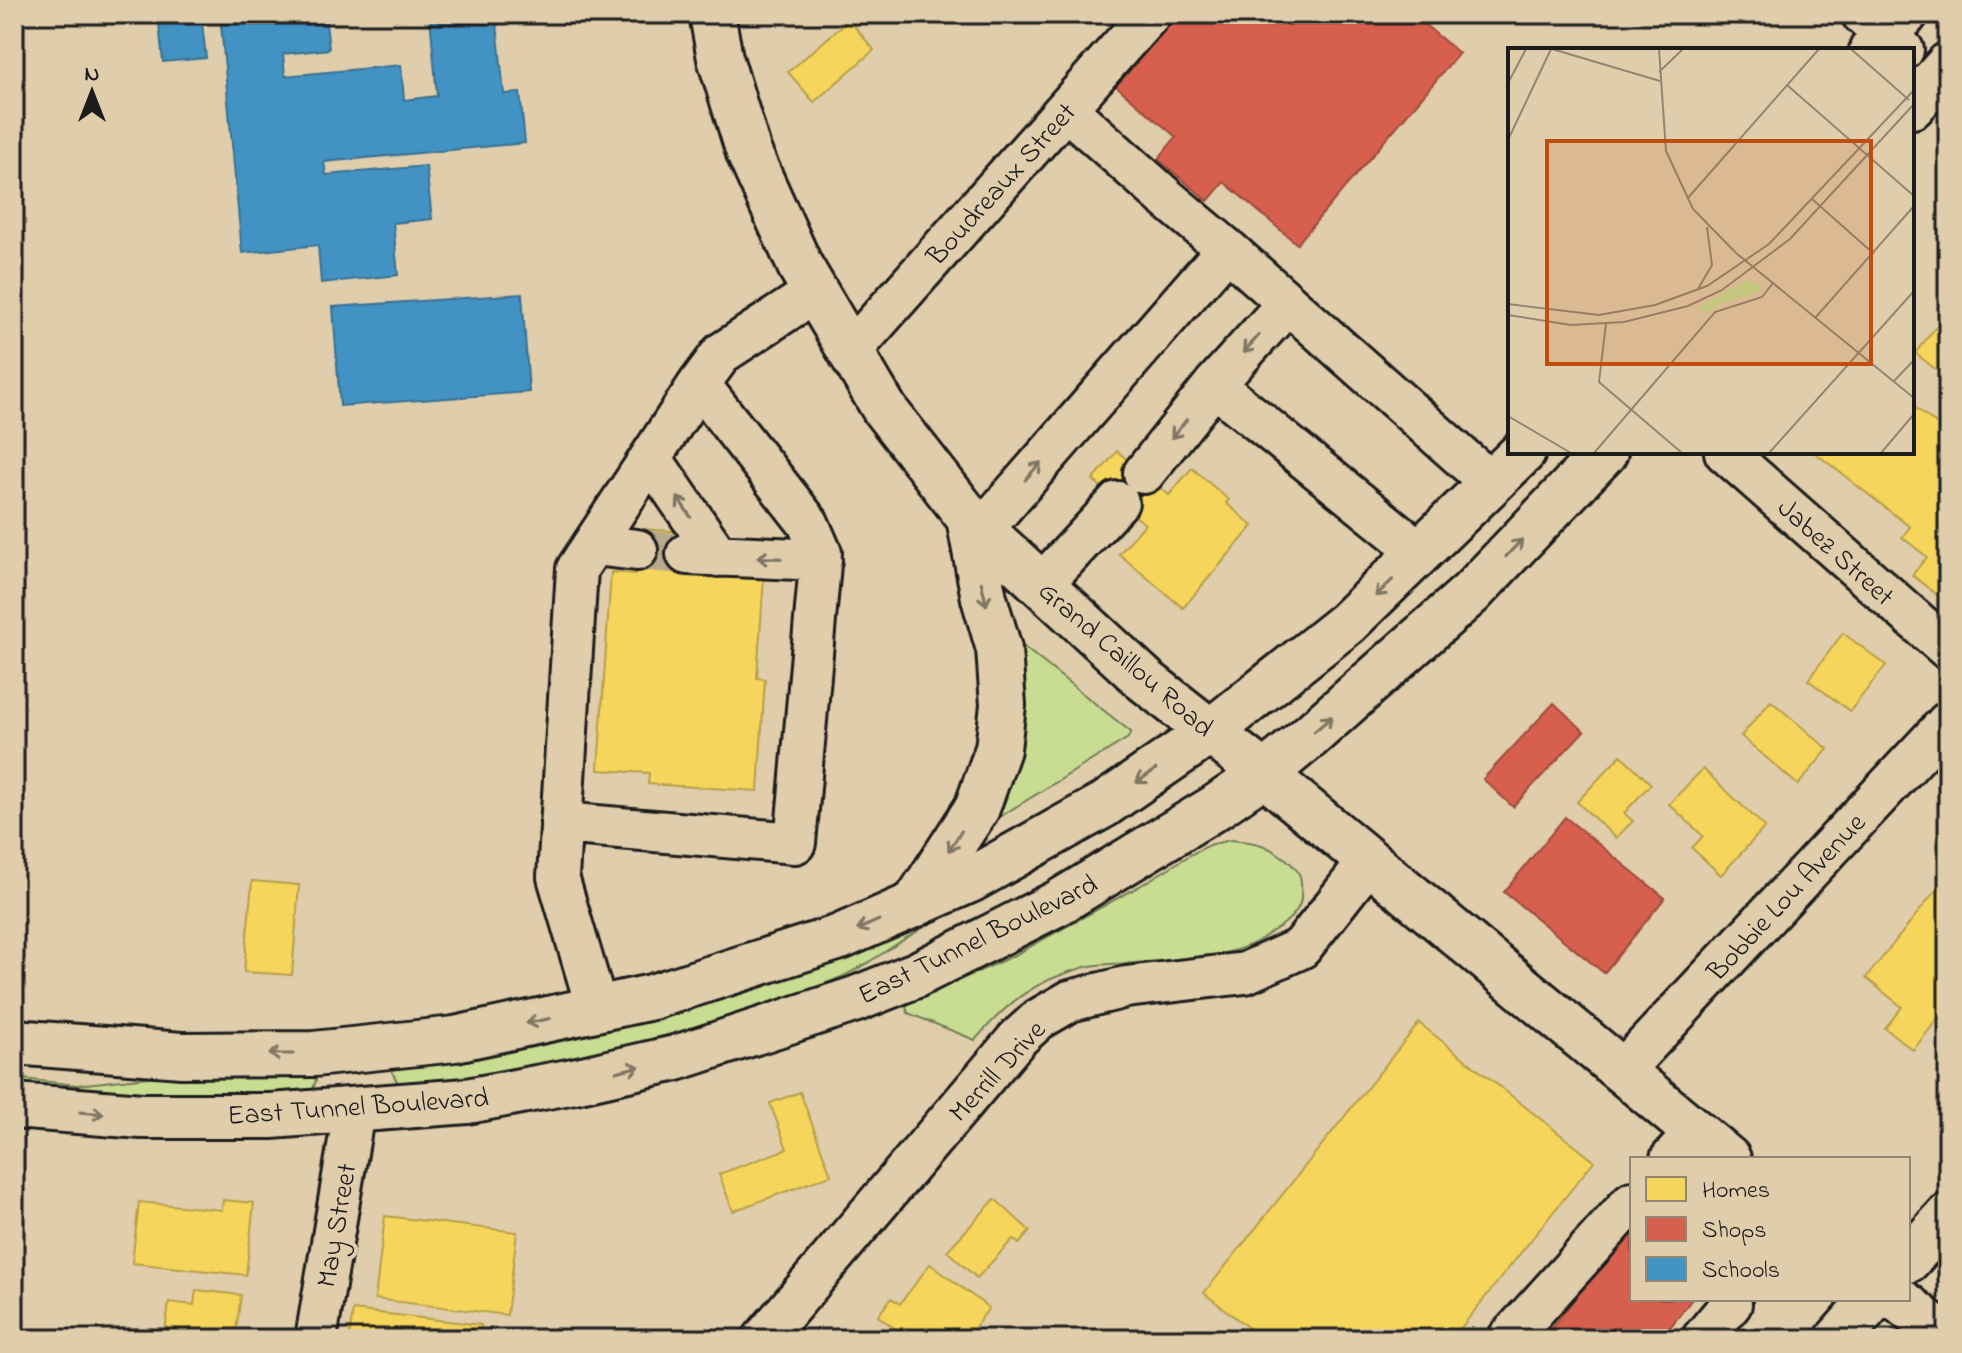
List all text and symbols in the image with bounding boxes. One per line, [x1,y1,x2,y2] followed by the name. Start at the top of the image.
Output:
[1508,48,1914,454] inset map
[52,52,132,132] north arrow
[85,59,99,91] text: N
[917,95,1087,277] street label: Boudreaux Street
[1242,333,1260,353] one-way arrow
[1170,418,1188,439] one-way arrow
[1024,461,1042,481] one-way arrow
[1767,490,1902,617] street label: Jabez Street
[676,497,692,519] one-way arrow
[1504,539,1523,558] one-way arrow
[756,550,783,566] one-way arrow
[1028,573,1222,749] street label: Grand Caillou Road
[1374,578,1394,597] one-way arrow
[977,581,992,606] one-way arrow
[1313,715,1333,733] one-way arrow
[1135,768,1157,785] one-way arrow
[1698,805,1877,993] street label: Bobbie Lou Avenue
[946,830,963,852] one-way arrow
[852,865,1105,1017] street label: East Tunnel Boulevard
[856,919,881,934] one-way arrow
[940,1012,1057,1133] street label: Merrill Drive
[526,1014,551,1029] one-way arrow
[268,1046,295,1062] one-way arrow
[614,1061,640,1076] one-way arrow
[226,1079,491,1138] street label: East Tunnel Boulevard
[78,1106,105,1121] one-way arrow
[1630,1157,1910,1301] legend
[307,1160,370,1291] street label: May Street
[1702,1174,1770,1209] text: Homes
[1702,1214,1767,1249] text: Shops
[1702,1254,1780,1289] text: Schools

